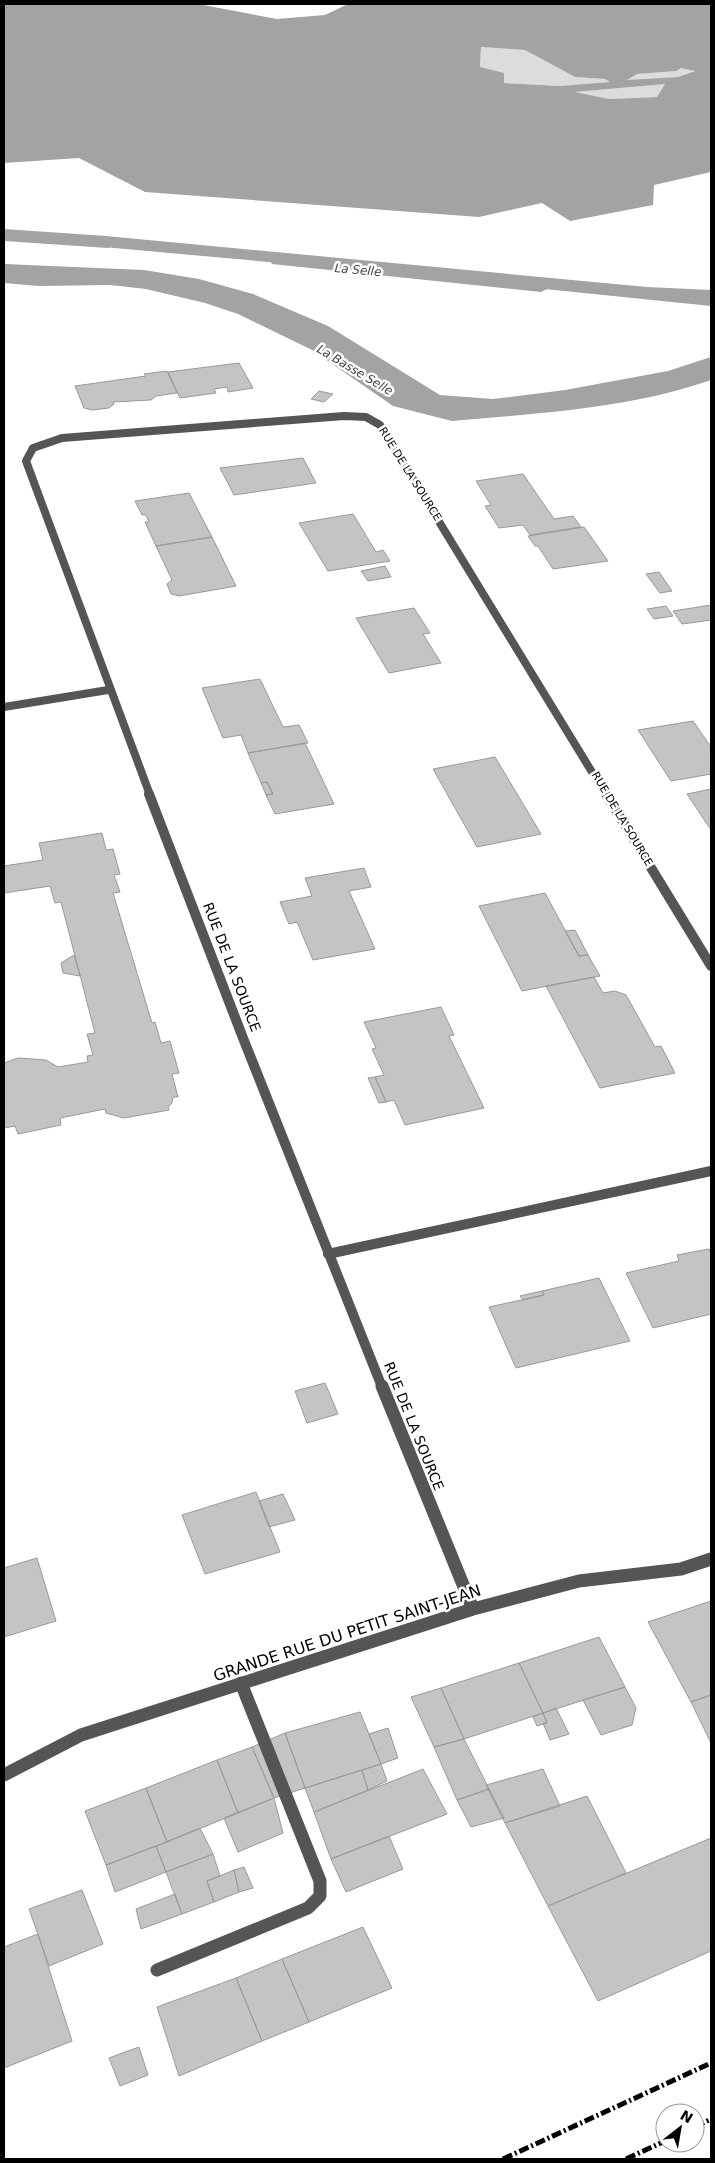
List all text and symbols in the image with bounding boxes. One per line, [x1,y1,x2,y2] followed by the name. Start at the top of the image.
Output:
[334,261,382,279] water label: La Selle
[314,342,396,398] water label: La Basse Selle
[376,425,444,523] street label: RUE DE LA SOURCE
[589,769,655,869] street label: RUE DE LA SOURCE
[200,900,264,1034] street label: RUE DE LA SOURCE
[381,1359,447,1493] street label: RUE DE LA SOURCE
[211,1581,483,1685] street label: GRANDE RUE DU PETIT SAINT-JEAN
[655,2103,705,2153] north arrow
[678,2107,696,2127] text: N

